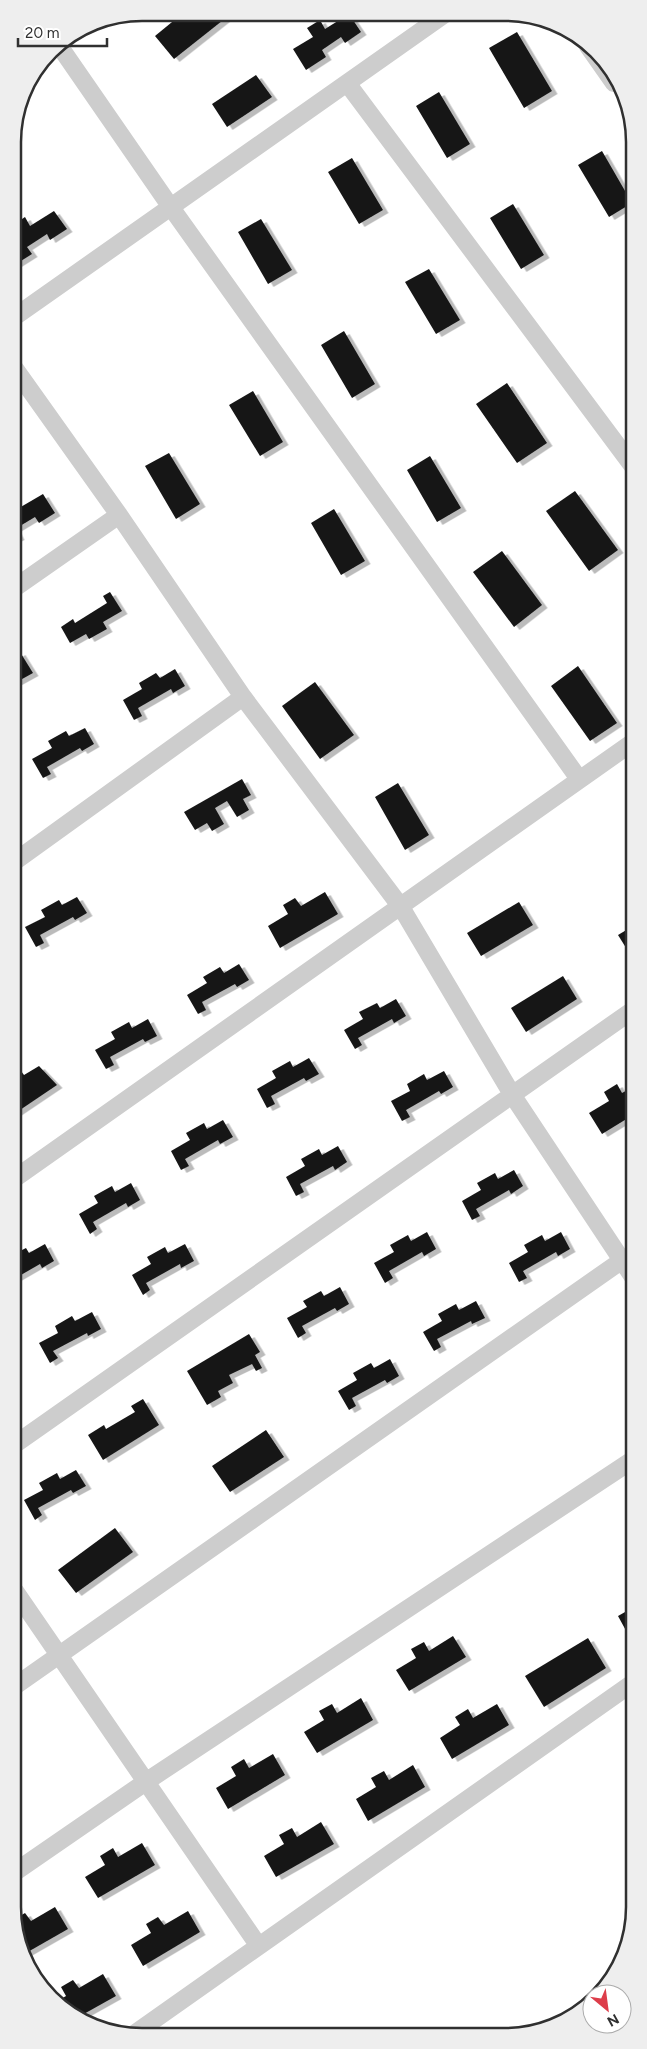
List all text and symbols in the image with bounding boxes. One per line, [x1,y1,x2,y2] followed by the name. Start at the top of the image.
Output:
[18,15,106,47] scale bar
[25,24,59,42] text: 20 m
[582,1984,632,2034] north arrow
[604,2010,622,2030] text: N

